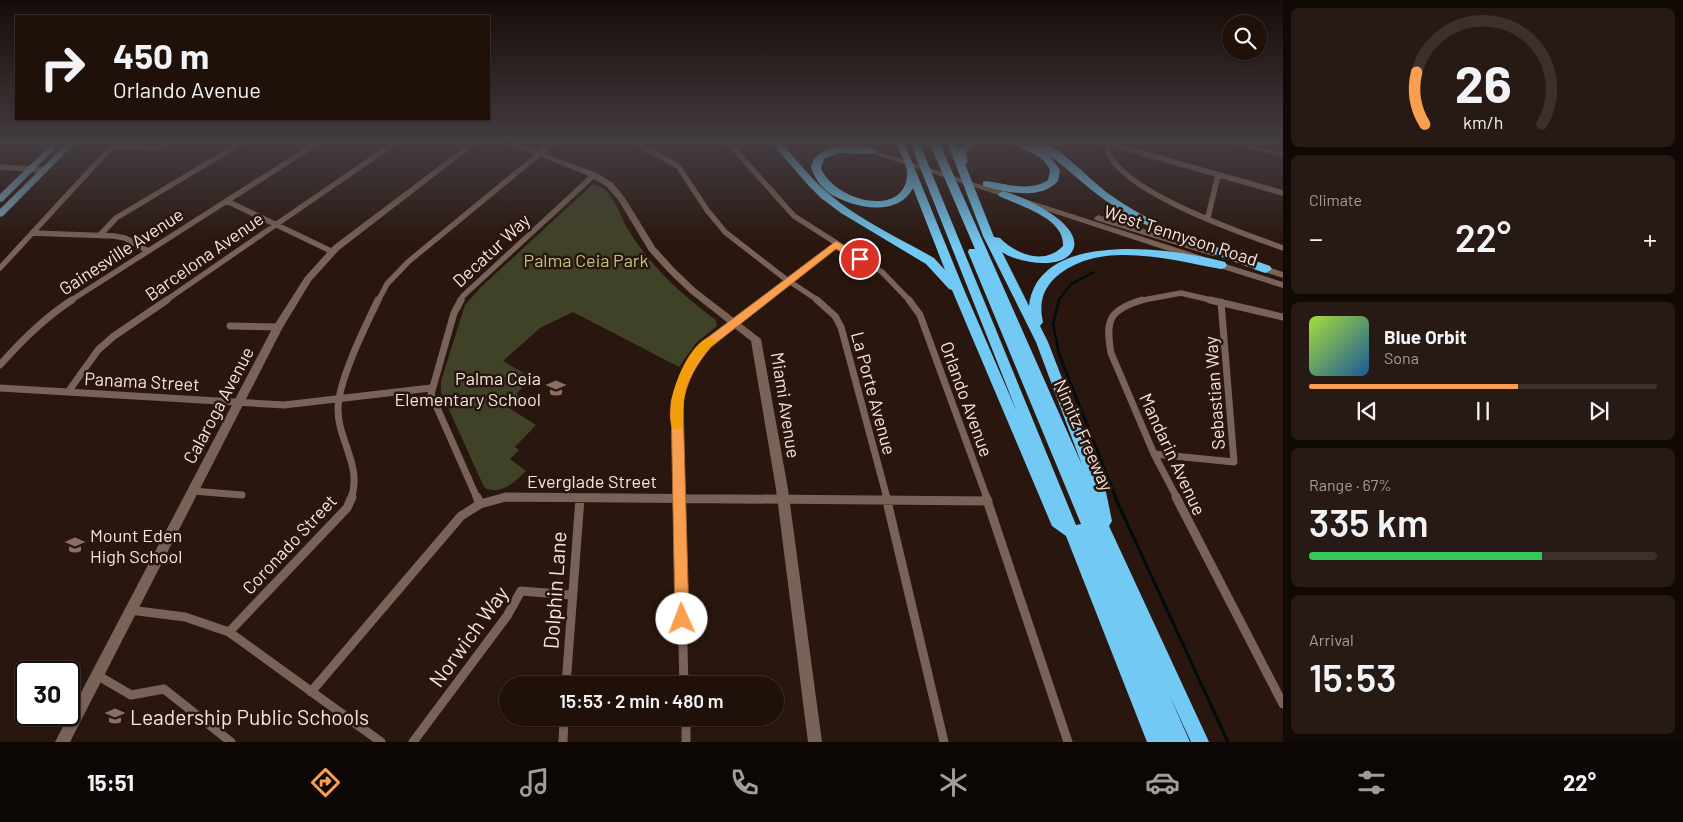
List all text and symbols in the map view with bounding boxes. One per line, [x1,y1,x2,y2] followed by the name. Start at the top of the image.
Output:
[1222,15,1267,60] map controls
[1222,15,1267,60] button: search
[113,34,209,76] text: 450 m
[30,35,95,100] icon: right
[1454,51,1512,113] text: 26
[113,76,261,102] text: Orlando Avenue
[1463,111,1503,133] text: km/h
[1309,190,1362,209] text: Climate
[1101,200,1261,270] street label: West Tennyson Road
[55,203,187,299] street label: Gainesville Avenue
[141,207,267,305] street label: Barcelona Avenue
[448,209,534,291] street label: Decatur Way
[1455,214,1511,260] text: 22°
[1309,221,1323,255] text: −
[1643,221,1657,255] text: +
[839,238,881,280] pin
[846,245,874,273] icon: arrive
[524,249,648,271] park label: Palma Ceia Park
[1384,325,1467,348] text: Blue Orbit
[847,329,901,457] street label: La Porte Avenue
[1199,335,1229,451] street label: Sebastian Way
[936,338,998,460] street label: Orlando Avenue
[178,343,258,467] street label: Calaroga Avenue
[1384,348,1419,367] text: Sona
[767,350,805,460] street label: Miami Avenue
[84,367,200,395] street label: Panama Street
[394,367,541,410] place label: Palma Ceia Elementary School
[1050,376,1118,494] street label: Nimitz Freeway
[545,377,567,399] school or university icon: Palma Ceia Elementary School
[1135,389,1211,519] street label: Mandarin Avenue
[1353,397,1381,425] icon: previous
[1469,397,1497,425] icon: pause
[1585,397,1613,425] icon: next
[527,470,657,492] street label: Everglade Street
[1309,475,1392,494] text: Range · 67%
[237,490,341,598] street label: Coronado Street
[1309,499,1428,545] text: 335 km
[90,524,183,567] place label: Mount Eden High School
[537,530,571,650] street label: Dolphin Lane
[64,534,86,556] school or university icon: Mount Eden High School
[423,580,513,691] street label: Norwich Way
[655,592,707,644] position arrow
[1309,630,1354,649] text: Arrival
[1309,654,1396,700] text: 15:53
[15,661,80,726] speed limit sign: 30
[559,689,724,712] text: 15:53 · 2 min · 480 m
[130,704,369,729] place label: Leadership Public Schools
[104,705,126,727] school or university icon: Leadership Public Schools
[308,765,343,800] icon: directions
[517,765,552,800] icon: music
[727,765,762,800] icon: phone
[936,765,971,800] icon: climate
[1145,765,1180,800] icon: car
[1354,765,1389,800] icon: filters
[87,769,134,795] text: 15:51
[1563,769,1596,795] text: 22°

